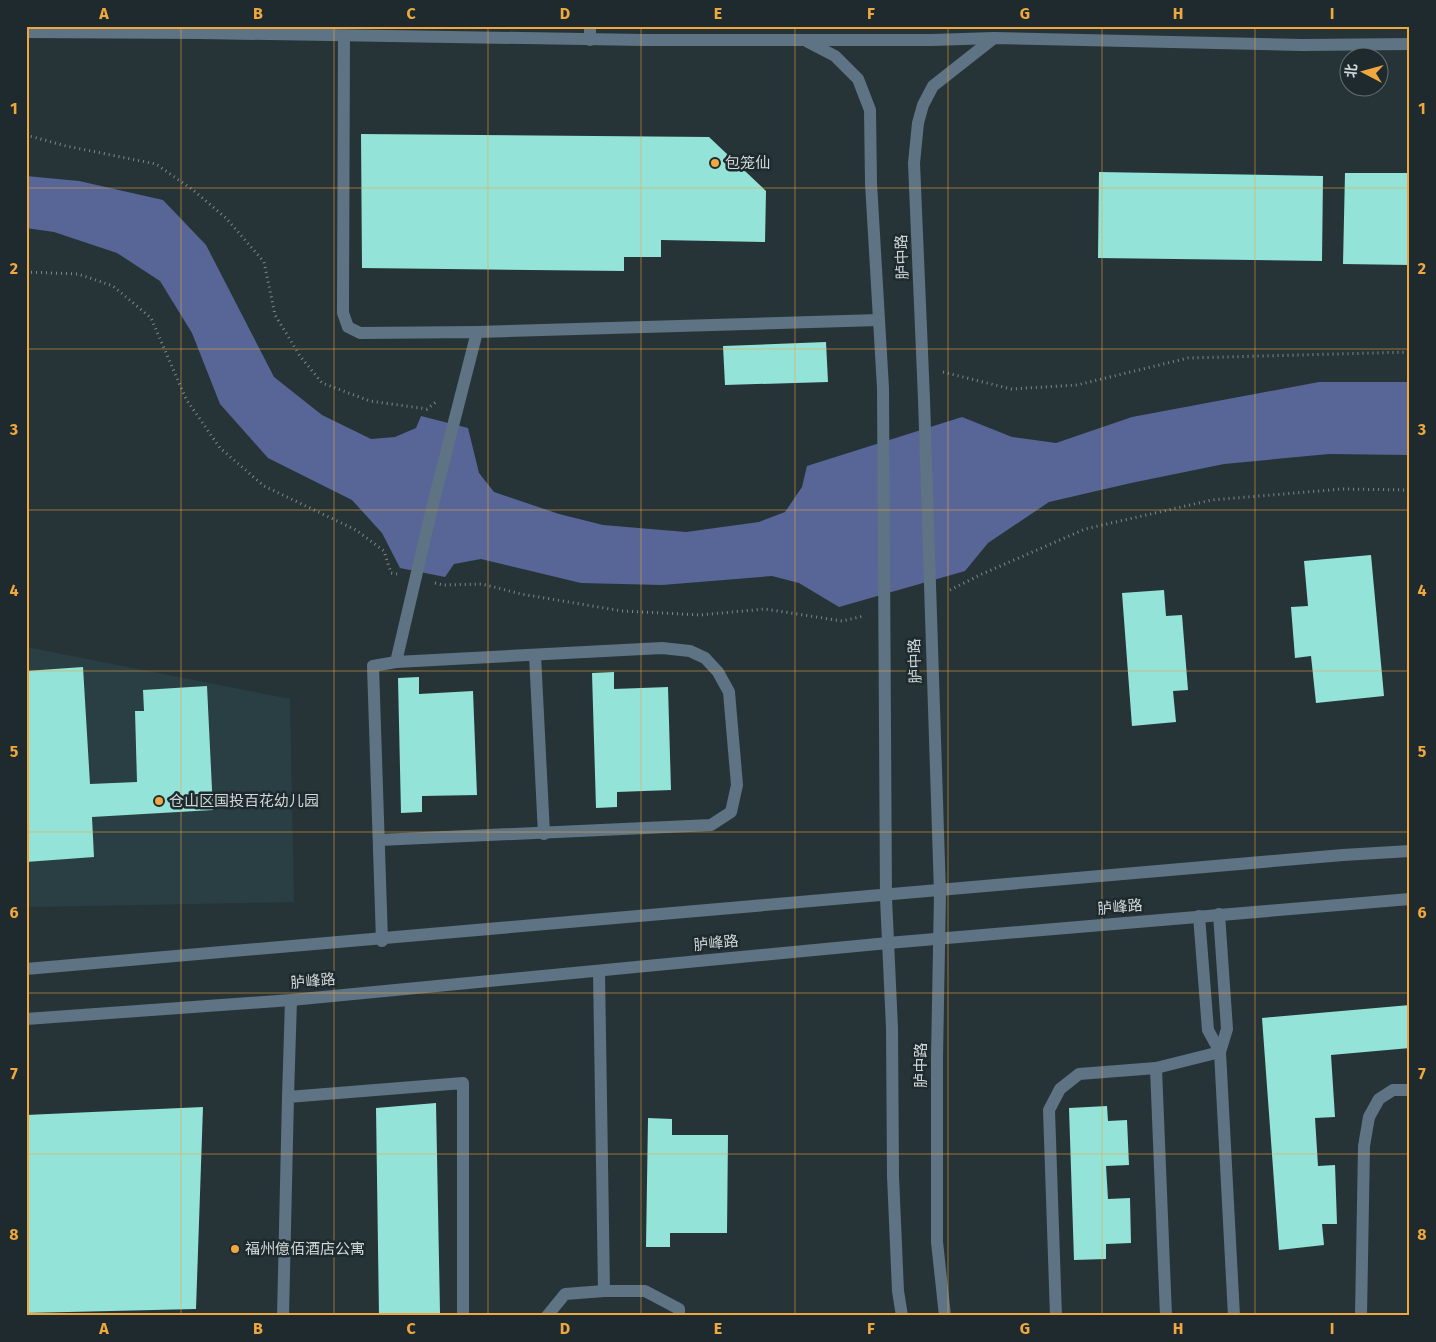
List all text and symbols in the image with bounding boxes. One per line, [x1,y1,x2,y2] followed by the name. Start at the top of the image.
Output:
[98,4,109,23] text: A
[253,4,263,23] text: B
[406,4,416,23] text: C
[560,4,570,23] text: D
[714,4,722,23] text: E
[867,4,875,23] text: F
[1020,4,1030,23] text: G
[1173,4,1183,23] text: H
[1330,4,1334,23] text: I
[1338,48,1388,98] north arrow
[1342,63,1361,79] text: 北
[10,99,18,118] text: 1
[1418,99,1426,118] text: 1
[725,154,770,172] place label: 包笼仙
[709,157,721,169] marker: 包笼仙
[892,234,912,280] street label: 胪中路
[10,259,18,278] text: 2
[1418,259,1426,278] text: 2
[9,420,18,439] text: 3
[1417,420,1426,439] text: 3
[9,581,19,600] text: 4
[1417,581,1427,600] text: 4
[905,638,925,684] street label: 胪中路
[10,742,19,761] text: 5
[1418,742,1427,761] text: 5
[169,792,319,810] place label: 仓山区国投百花幼儿园
[153,795,165,807] marker: 仓山区国投百花幼儿园
[1097,896,1143,918] street label: 胪峰路
[9,903,19,922] text: 6
[1417,903,1427,922] text: 6
[693,932,739,954] street label: 胪峰路
[290,970,336,992] street label: 胪峰路
[912,1042,930,1088] street label: 胪中路
[10,1064,18,1083] text: 7
[1418,1064,1426,1083] text: 7
[9,1225,19,1244] text: 8
[1417,1225,1427,1244] text: 8
[245,1240,365,1258] place label: 福州億佰酒店公寓
[229,1243,241,1255] marker: 福州億佰酒店公寓
[98,1319,109,1338] text: A
[253,1319,263,1338] text: B
[406,1319,416,1338] text: C
[560,1319,570,1338] text: D
[714,1319,722,1338] text: E
[867,1319,875,1338] text: F
[1020,1319,1030,1338] text: G
[1173,1319,1183,1338] text: H
[1330,1319,1334,1338] text: I

